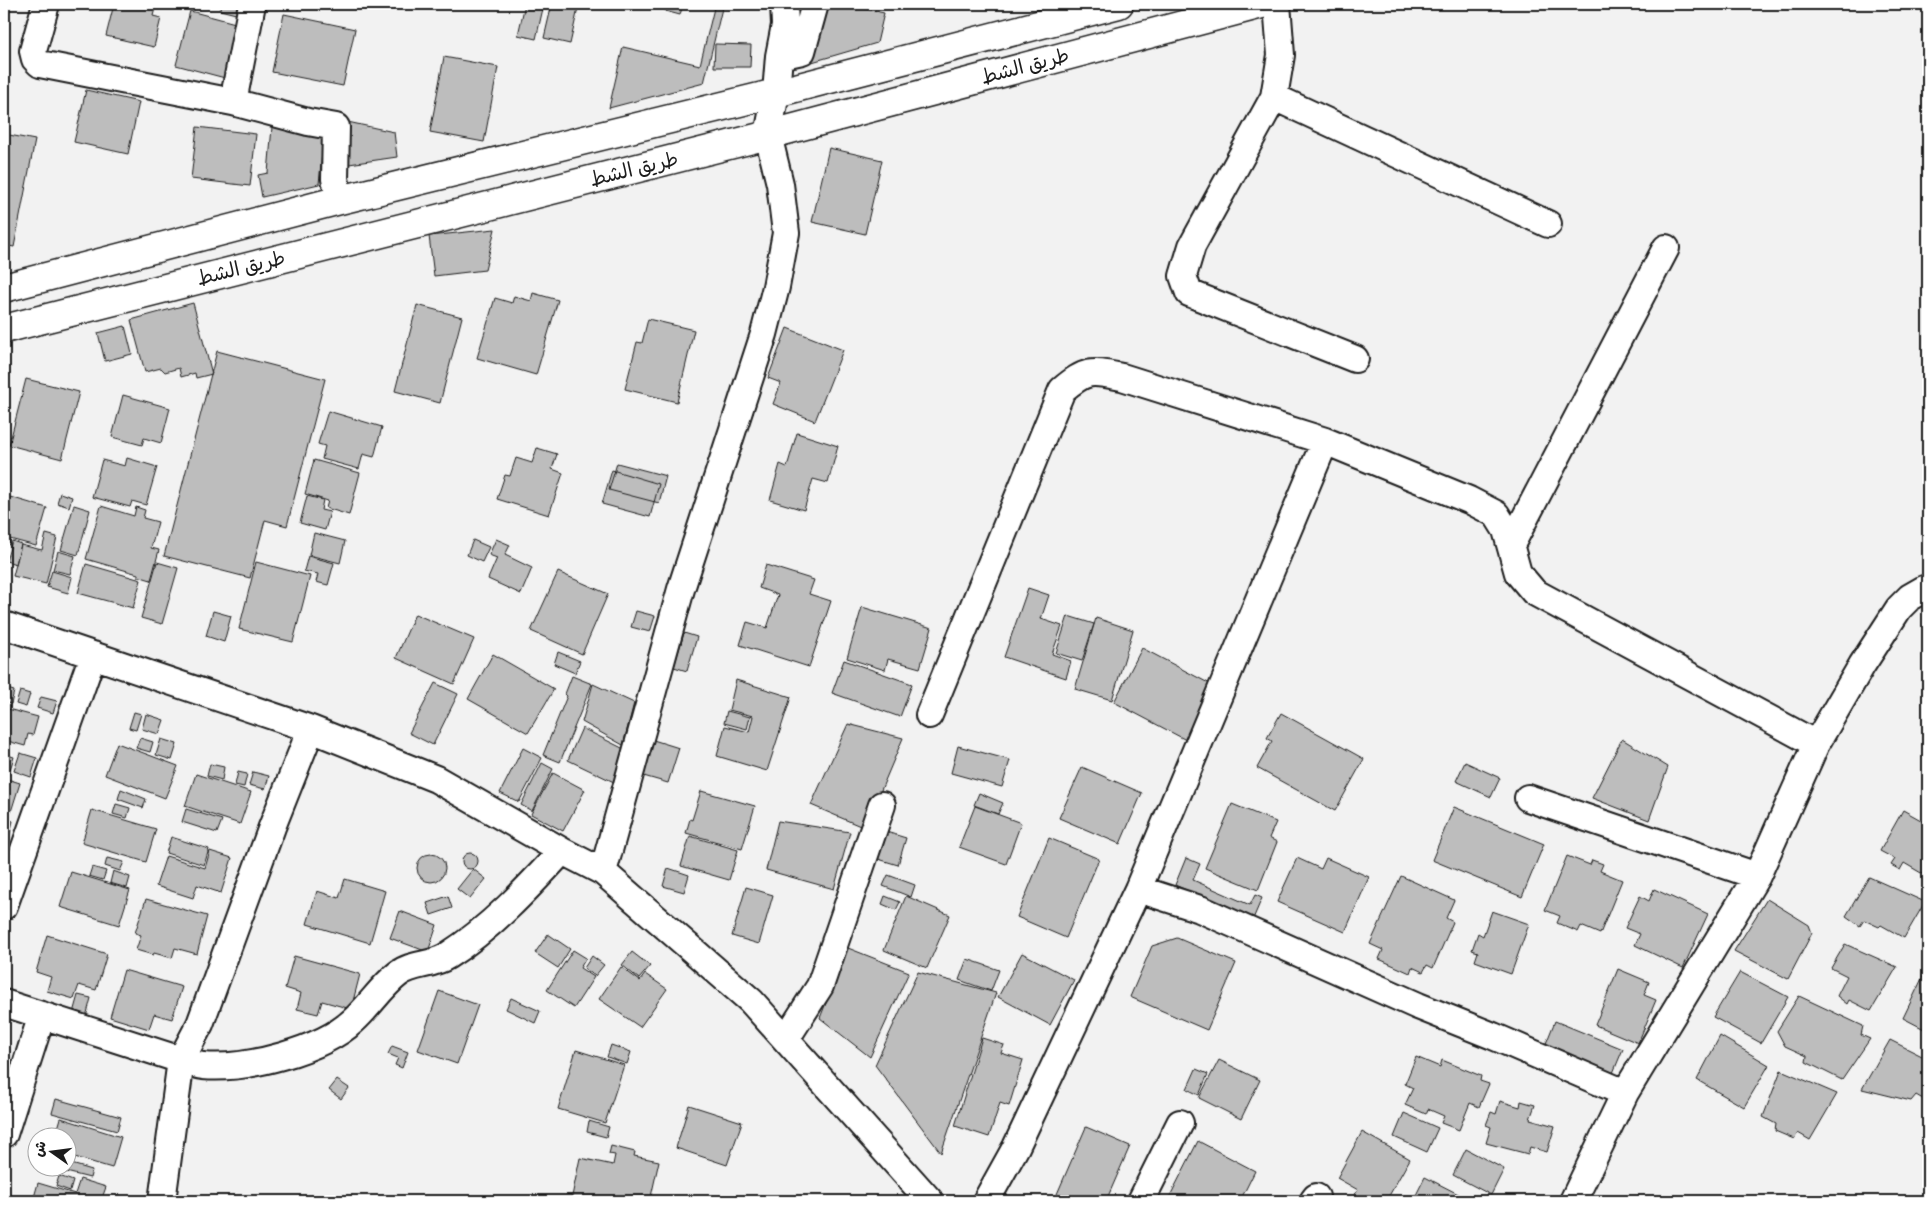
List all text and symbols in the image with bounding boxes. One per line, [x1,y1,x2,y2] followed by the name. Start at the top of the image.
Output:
[978,42,1072,90] street label: طريق الشط
[587,146,681,192] street label: طريق الشط
[194,245,288,291] street label: طريق الشط
[28,1128,78,1178] north arrow
[30,1139,50,1159] text: ش

